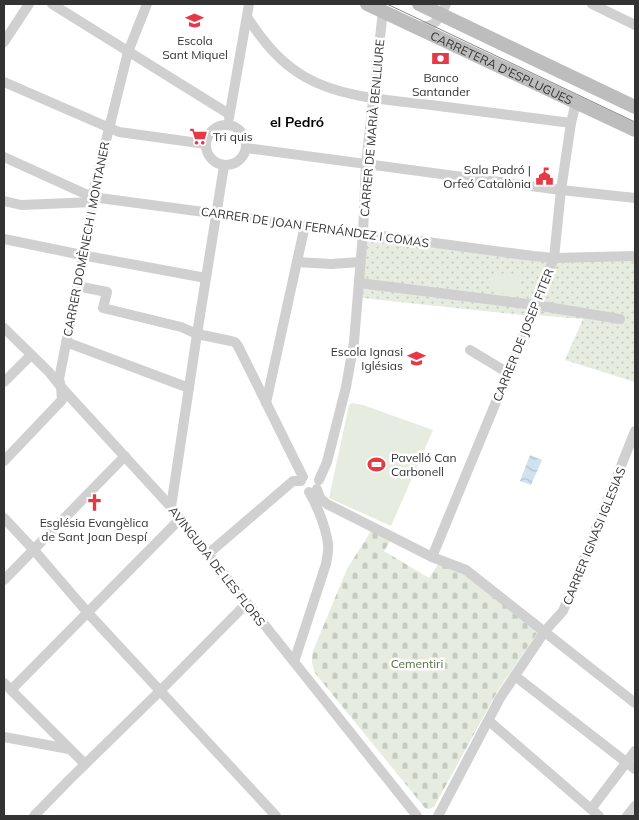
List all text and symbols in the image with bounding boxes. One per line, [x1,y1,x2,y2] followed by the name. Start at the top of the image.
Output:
[185,11,205,31] school or university icon: Escola Sant Miquel
[428,27,575,107] street label: CARRETERA D'ESPLUGUES
[162,33,228,62] place label: Escola Sant Miquel
[357,39,387,217] street label: CARRER DE MARIÀ BENLLIURE
[431,48,451,68] bank icon: Banco Santander
[412,70,471,99] place label: Banco Santander
[270,113,324,131] district label: el Pedró
[189,126,209,146] supermarket icon: Tri quis
[213,129,253,144] place label: Tri quis
[60,140,112,338] street label: CARRER DOMÈNECH I MONTANER
[443,162,531,191] place label: Sala Padró | Orfeó Catalònia
[535,166,555,186] public building icon: Sala Padró | Orfeó Catalònia
[200,204,430,250] street label: CARRER DE JOAN FERNÁNDEZ I COMAS
[489,266,557,404] street label: CARRER DE JOSEP FITER
[331,344,403,373] place label: Escola Ignasi Iglésias
[407,348,427,368] school or university icon: Escola Ignasi Iglésias
[391,450,456,479] place label: Pavelló Can Carbonell
[367,454,387,474] sports icon: Pavelló Can Carbonell
[559,465,629,607] street label: CARRER IGNASI IGLESIAS
[84,493,104,513] church icon: Església Evangèlica de Sant Joan Despí
[166,503,268,629] street label: AVINGUDA DE LES FLORS
[40,515,148,544] place label: Església Evangèlica de Sant Joan Despí
[391,656,443,671] park label: Cementiri

